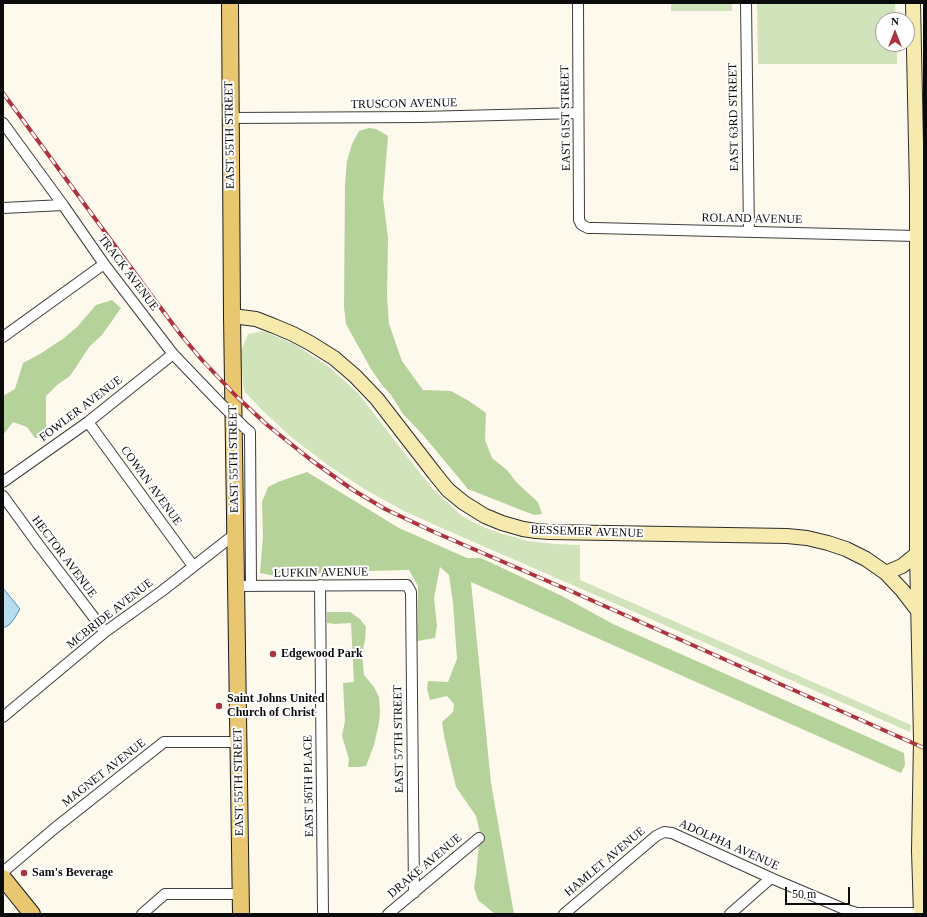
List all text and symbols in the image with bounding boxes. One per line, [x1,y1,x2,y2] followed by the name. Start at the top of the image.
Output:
[875,12,915,52] north arrow
[891,15,899,27] text: N
[726,63,742,171] street label: EAST 63RD STREET
[558,65,574,171] street label: EAST 61ST STREET
[222,81,238,189] street label: EAST 55TH STREET
[350,96,458,112] street label: TRUSCON AVENUE
[701,211,803,227] street label: ROLAND AVENUE
[95,232,161,314] street label: TRACK AVENUE
[37,373,125,445] street label: FOWLER AVENUE
[226,405,242,513] street label: EAST 55TH STREET
[117,443,185,529] street label: COWAN AVENUE
[29,513,99,601] street label: HECTOR AVENUE
[530,523,644,541] street label: BESSEMER AVENUE
[273,565,369,581] street label: LUFKIN AVENUE
[64,576,156,652] street label: MCBRIDE AVENUE
[281,647,363,661] place label: Edgewood Park
[268,649,278,659] marker: Edgewood Park
[391,685,407,793] street label: EAST 57TH STREET
[227,692,324,720] place label: Saint Johns United Church of Christ
[214,701,224,711] marker: Saint Johns United Church of Christ
[231,728,247,836] street label: EAST 55TH STREET
[301,735,317,837] street label: EAST 56TH PLACE
[59,736,149,810] street label: MAGNET AVENUE
[677,816,781,874] street label: ADOLPHA AVENUE
[562,824,648,900] street label: HAMLET AVENUE
[385,831,465,901] street label: DRAKE AVENUE
[32,866,113,880] place label: Sam's Beverage
[19,868,29,878] marker: Sam's Beverage
[787,879,852,905] scale bar
[792,887,816,901] text: 50 m

